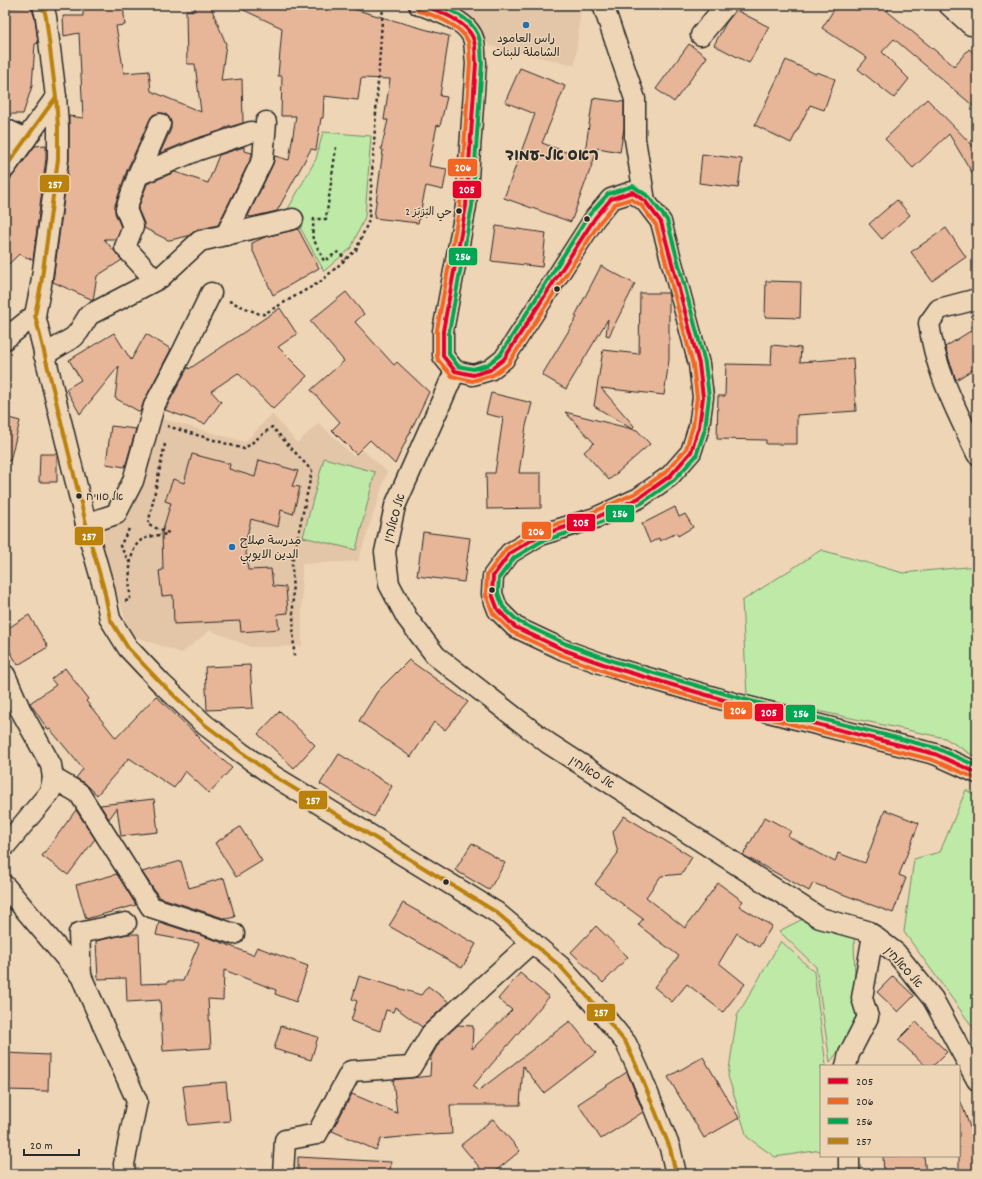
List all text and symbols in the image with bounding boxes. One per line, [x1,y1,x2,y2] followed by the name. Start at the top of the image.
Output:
[521,20,531,30] marker: راس العامود الشاملة للبنات
[492,31,560,62] place label: راس العامود الشاملة للبنات
[505,145,599,168] district label: ראס אל-עמוד
[447,158,478,177] line badge: 206
[455,161,472,177] text: 206
[39,174,70,193] line badge: 257
[48,178,63,194] text: 257
[452,180,482,199] line badge: 205
[459,183,475,199] text: 205
[405,205,452,222] place label: حي البَزبَز 2
[454,206,464,216] marker: حي البَزبَز 2
[582,214,592,224] unlabelled marker
[448,247,478,266] line badge: 256
[455,250,471,266] text: 256
[552,284,562,294] unlabelled marker
[86,490,124,506] place label: אל סוויח
[74,491,84,501] marker: אל סוויח
[380,492,411,545] street label: אל סאלחין
[605,504,635,523] line badge: 256
[612,507,628,523] text: 256
[566,513,596,532] line badge: 205
[573,516,589,532] text: 205
[521,521,552,540] line badge: 206
[528,525,545,541] text: 206
[74,526,104,546] line badge: 257
[82,530,97,546] text: 257
[240,533,301,565] place label: مدرسة صلاح الدين الايوبي
[227,542,237,552] marker: مدرسة صلاح الدين الايوبي
[487,585,497,595] unlabelled marker
[723,701,753,720] line badge: 206
[754,703,784,722] line badge: 205
[730,704,747,720] text: 206
[785,704,816,723] line badge: 256
[761,706,777,722] text: 205
[793,707,809,723] text: 256
[565,753,617,794] street label: אל סאלחין
[298,790,328,810] line badge: 257
[306,794,321,810] text: 257
[441,877,451,887] unlabelled marker
[880,944,926,992] street label: אל סאלחין
[586,1003,616,1022] line badge: 257
[594,1006,609,1022] text: 257
[820,1065,960,1157] legend
[856,1074,873,1091] text: 205
[856,1094,874,1111] text: 206
[856,1114,873,1131] text: 256
[24,1131,79,1157] scale bar
[856,1134,872,1151] text: 257
[30,1138,53,1155] text: 20 m

